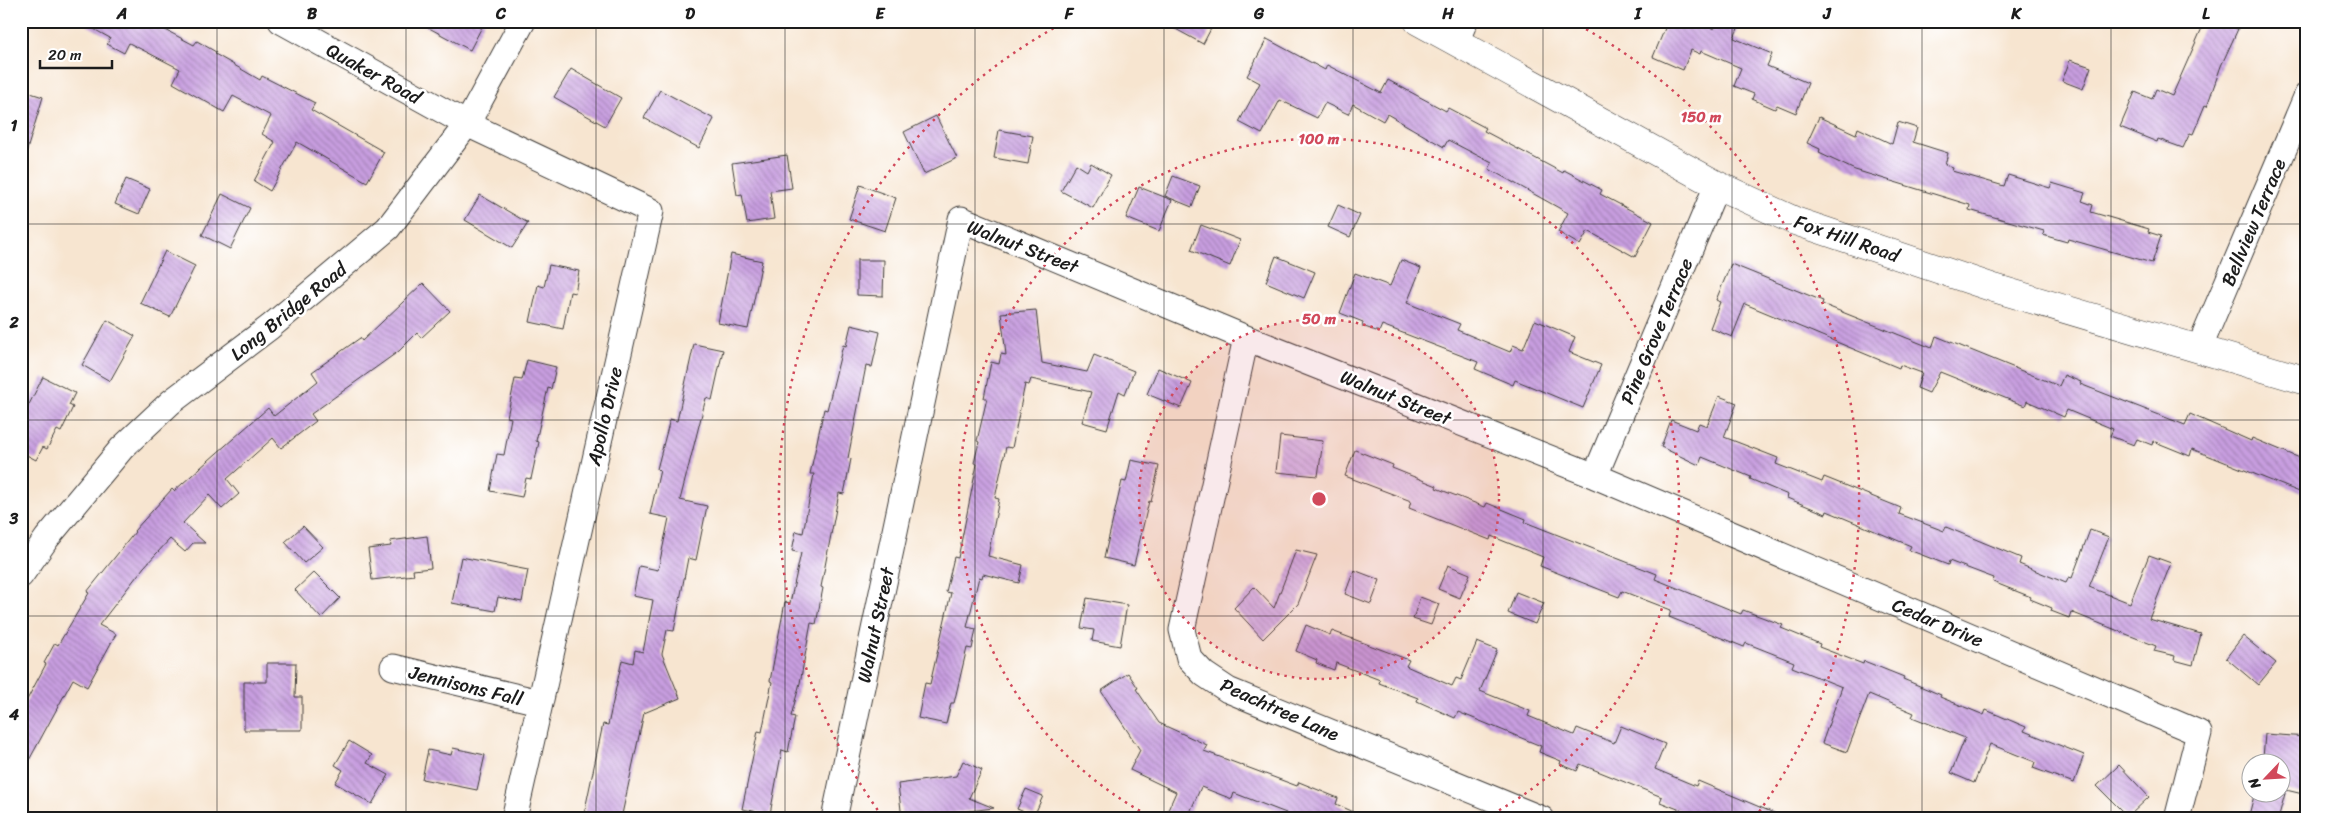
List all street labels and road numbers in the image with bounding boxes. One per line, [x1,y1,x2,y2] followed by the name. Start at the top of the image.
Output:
[320,34,429,114] street label: Quaker Road
[2212,153,2295,291] street label: Bellview Terrace
[1790,205,1906,273] street label: Fox Hill Road
[962,210,1085,283] street label: Walnut Street
[222,252,356,369] street label: Long Bridge Road
[1611,253,1702,410] street label: Pine Grove Terrace
[1335,360,1458,435] street label: Walnut Street
[577,363,632,470] street label: Apollo Drive
[847,563,904,686] street label: Walnut Street
[1887,588,1989,657] street label: Cedar Drive
[405,655,527,716] street label: Jennisons Fall
[1215,668,1345,750] street label: Peachtree Lane

